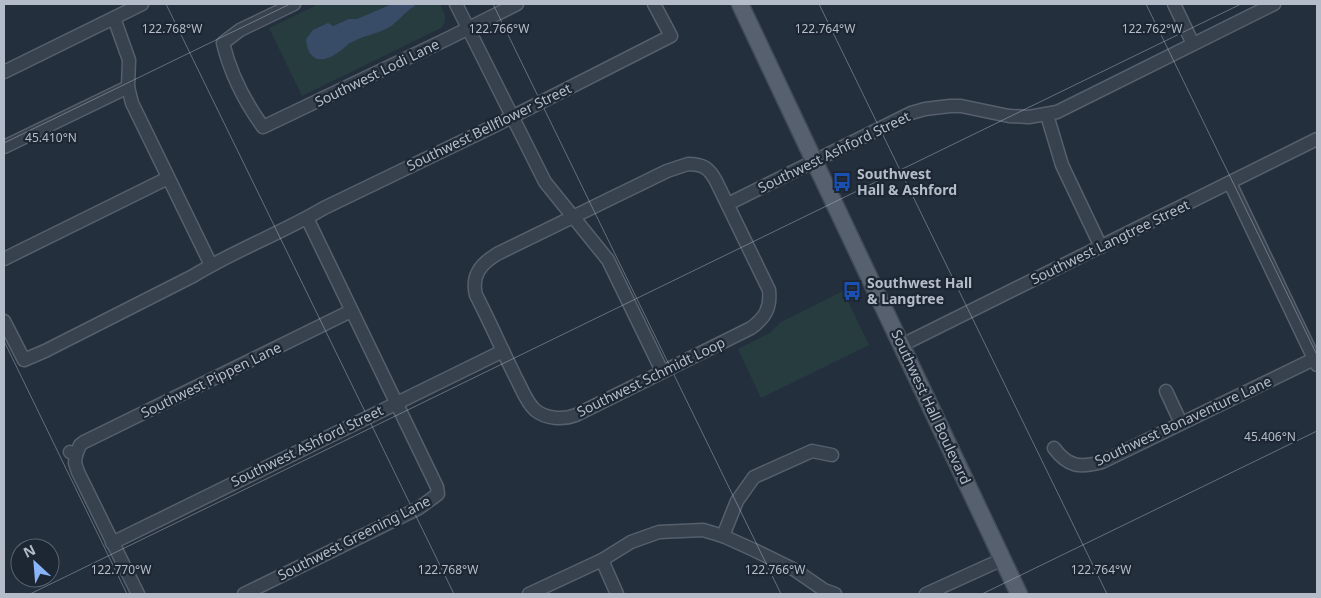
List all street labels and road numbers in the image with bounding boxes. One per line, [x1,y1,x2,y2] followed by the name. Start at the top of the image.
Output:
[311,34,442,111] street label: Southwest Lodi Lane
[403,78,574,175] street label: Southwest Bellflower Street
[754,106,913,197] street label: Southwest Ashford Street
[1027,195,1192,288] street label: Southwest Langtree Street
[887,326,976,487] street label: Southwest Hall Boulevard
[573,332,728,421] street label: Southwest Schmidt Loop
[137,337,284,422] street label: Southwest Pippen Lane
[1091,371,1274,470] street label: Southwest Bonaventure Lane
[227,400,386,491] street label: Southwest Ashford Street
[274,491,434,584] street label: Southwest Greening Lane

